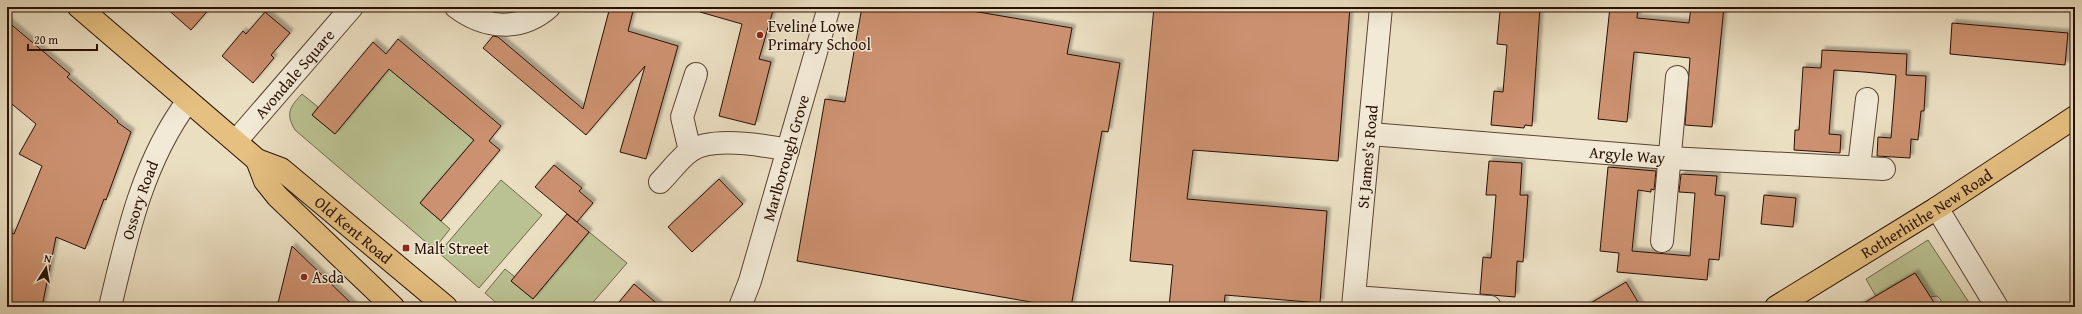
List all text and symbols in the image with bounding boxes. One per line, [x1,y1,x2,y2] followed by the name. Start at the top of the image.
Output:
[768,14,871,56] place label: Eveline Lowe Primary School
[249,24,340,124] street label: Avondale Square
[28,26,97,52] scale bar
[755,30,765,40] marker: Eveline Lowe Primary School
[34,31,58,48] text: 20 m
[756,92,815,224] street label: Marlborough Grove
[1350,103,1384,210] street label: St James's Road
[1588,140,1666,170] street label: Argyle Way
[115,156,164,242] street label: Ossory Road
[1856,163,1997,264] street label: Rotherhithe New Road
[309,190,398,270] street label: Old Kent Road
[414,236,489,260] place label: Malt Street
[401,243,411,253] marker: Malt Street
[26,248,66,288] north arrow
[43,250,54,267] text: N
[312,265,345,289] place label: Asda
[299,272,309,282] marker: Asda

